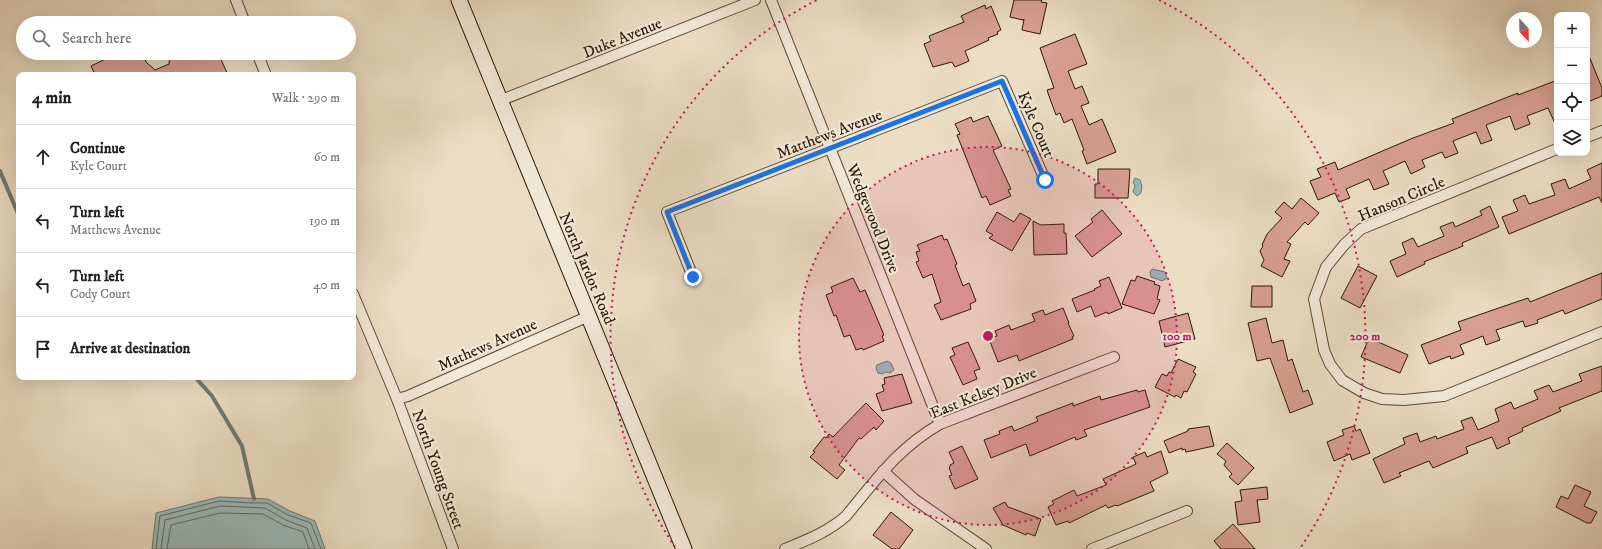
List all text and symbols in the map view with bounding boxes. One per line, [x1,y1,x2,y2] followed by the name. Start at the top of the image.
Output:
[1506,12,1542,48] north arrow
[1554,12,1590,156] map controls
[1554,12,1590,48] button: +
[580,13,665,63] street label: Duke Avenue
[16,16,356,60] search box
[30,27,52,49] icon: search
[62,29,131,48] text: Search here
[1554,48,1590,84] button: −
[1554,84,1590,120] button: locate
[32,87,71,109] text: 4 min
[1013,88,1059,160] street label: Kyle Court
[272,90,340,106] text: Walk · 290 m
[774,104,885,163] street label: Matthews Avenue
[1554,120,1590,156] button: layers
[70,139,125,158] text: Continue
[32,146,54,168] icon: ahead
[314,149,340,165] text: 60 m
[70,158,127,174] text: Kyle Court
[842,160,904,276] street label: Wedgewood Drive
[1036,171,1054,189] route start
[1355,172,1448,226] street label: Hanson Circle
[70,203,124,222] text: Turn left
[555,209,620,327] street label: North Jardot Road
[32,210,54,232] icon: left
[309,213,340,229] text: 190 m
[70,222,161,238] text: Matthews Avenue
[70,267,124,286] text: Turn left
[684,268,702,286] route end
[32,274,54,296] icon: left
[313,277,340,293] text: 40 m
[70,286,131,302] text: Cody Court
[435,314,541,376] street label: Mathews Avenue
[981,329,995,343] centre of rings
[1163,329,1191,344] text: 100 m
[1350,329,1380,344] text: 200 m
[32,338,54,360] icon: arrive
[70,339,190,358] text: Arrive at destination
[927,362,1040,423] street label: East Kelsey Drive
[407,407,469,532] street label: North Young Street

